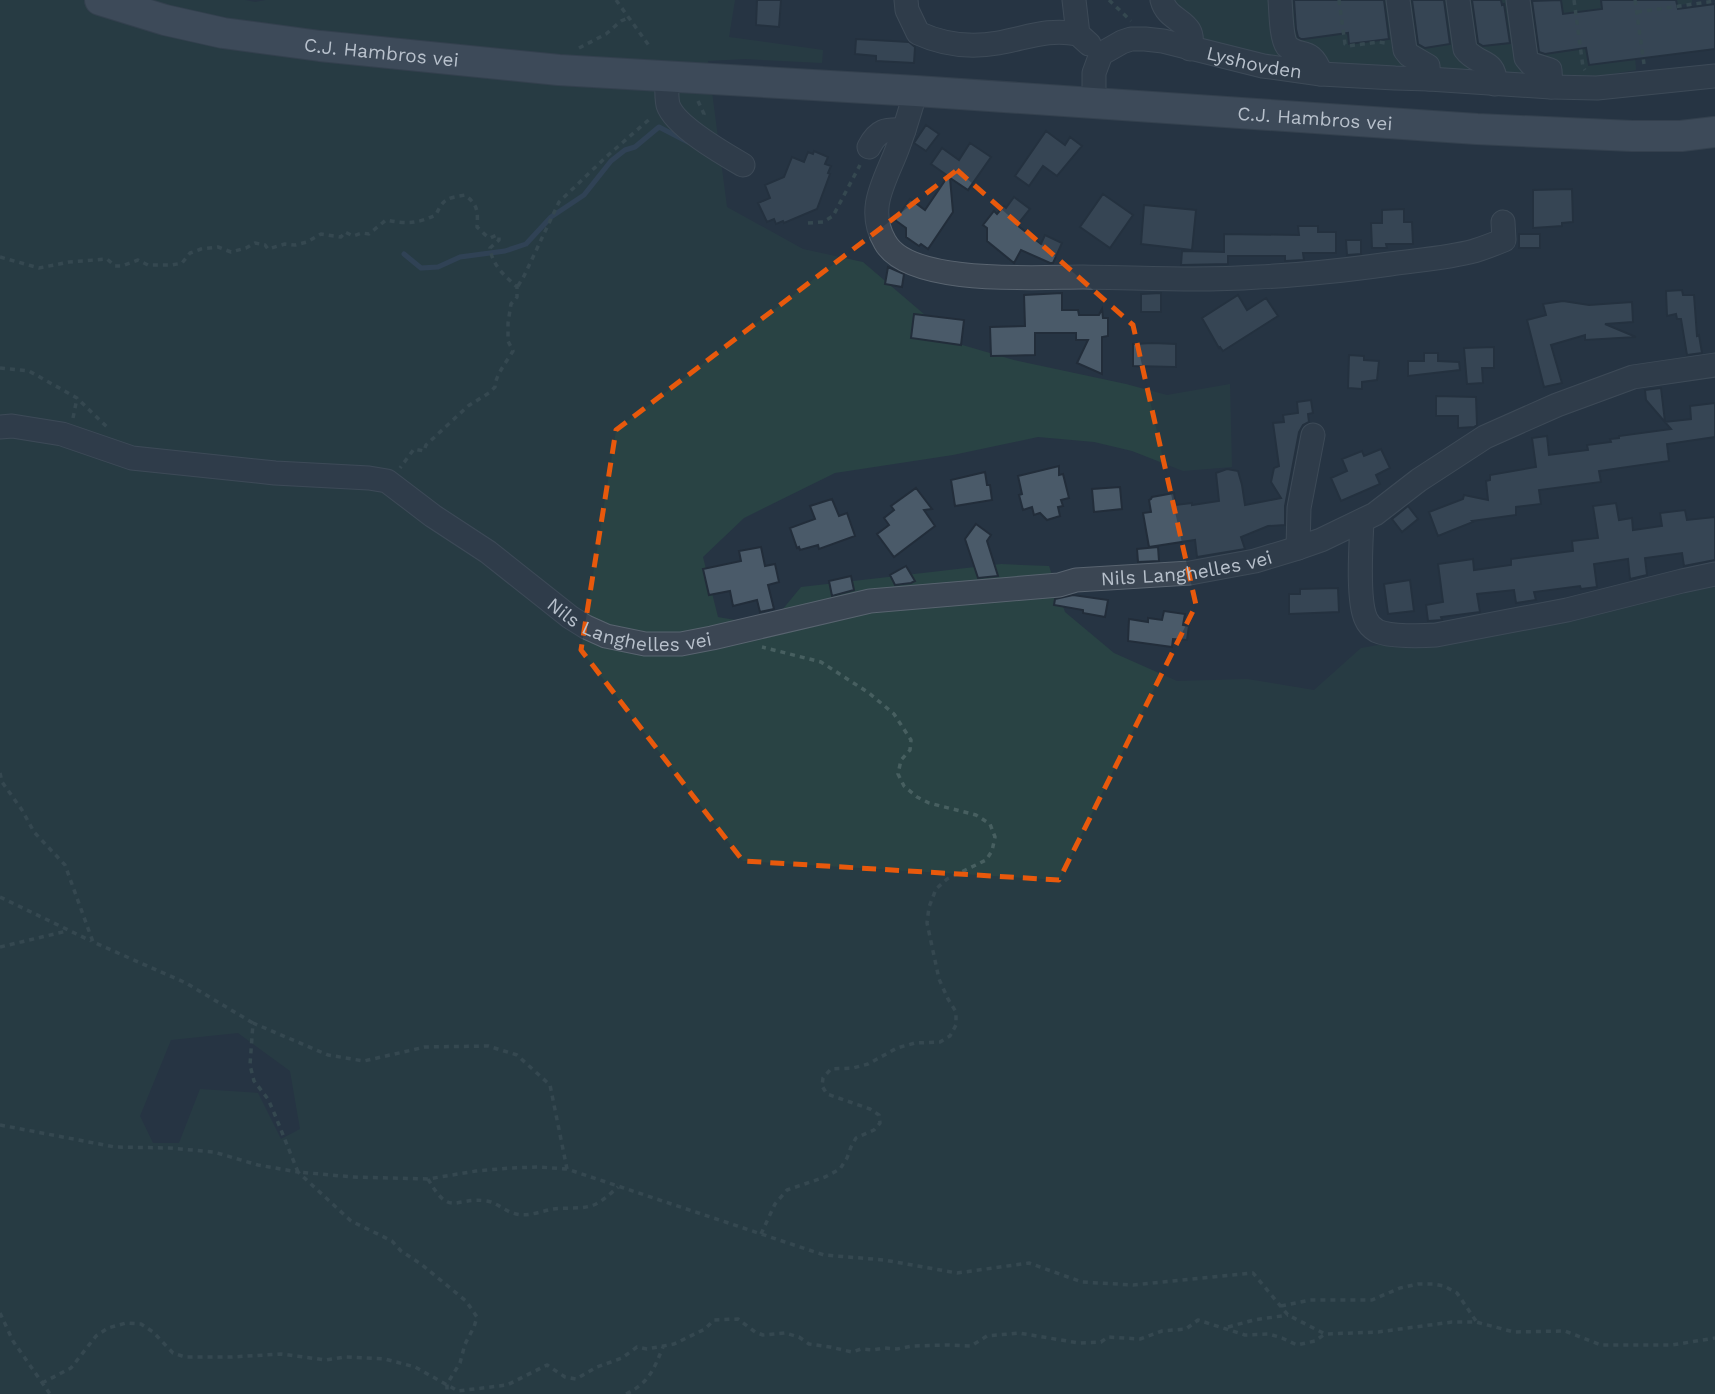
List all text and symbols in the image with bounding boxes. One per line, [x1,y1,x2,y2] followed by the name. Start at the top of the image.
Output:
[303,32,460,71] street label: C.J. Hambros vei
[1204,41,1304,83] street label: Lyshovden
[1237,101,1393,135] street label: C.J. Hambros vei
[1100,545,1275,590] street label: Nils Langhelles vei
[543,592,713,656] street label: Nils Langhelles vei

